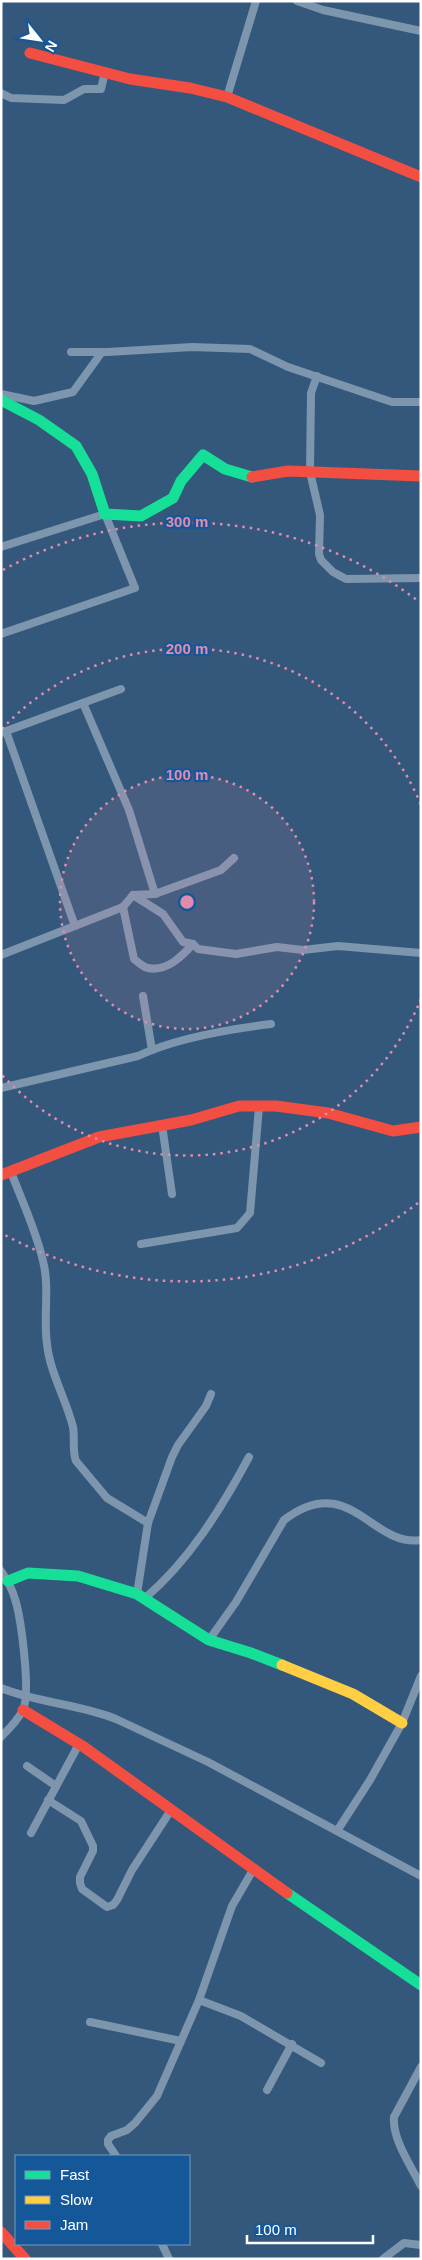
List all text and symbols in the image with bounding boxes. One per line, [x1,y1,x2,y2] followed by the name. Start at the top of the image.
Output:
[15,15,65,65] north arrow
[42,38,61,55] text: N
[166,513,208,530] text: 300 m
[166,640,208,657] text: 200 m
[166,766,208,783] text: 100 m
[178,893,196,911] centre of rings
[15,2155,190,2245] legend
[60,2166,90,2183] text: Fast
[60,2191,93,2208] text: Slow
[247,2212,373,2244] scale bar
[60,2216,88,2233] text: Jam
[255,2221,297,2238] text: 100 m

